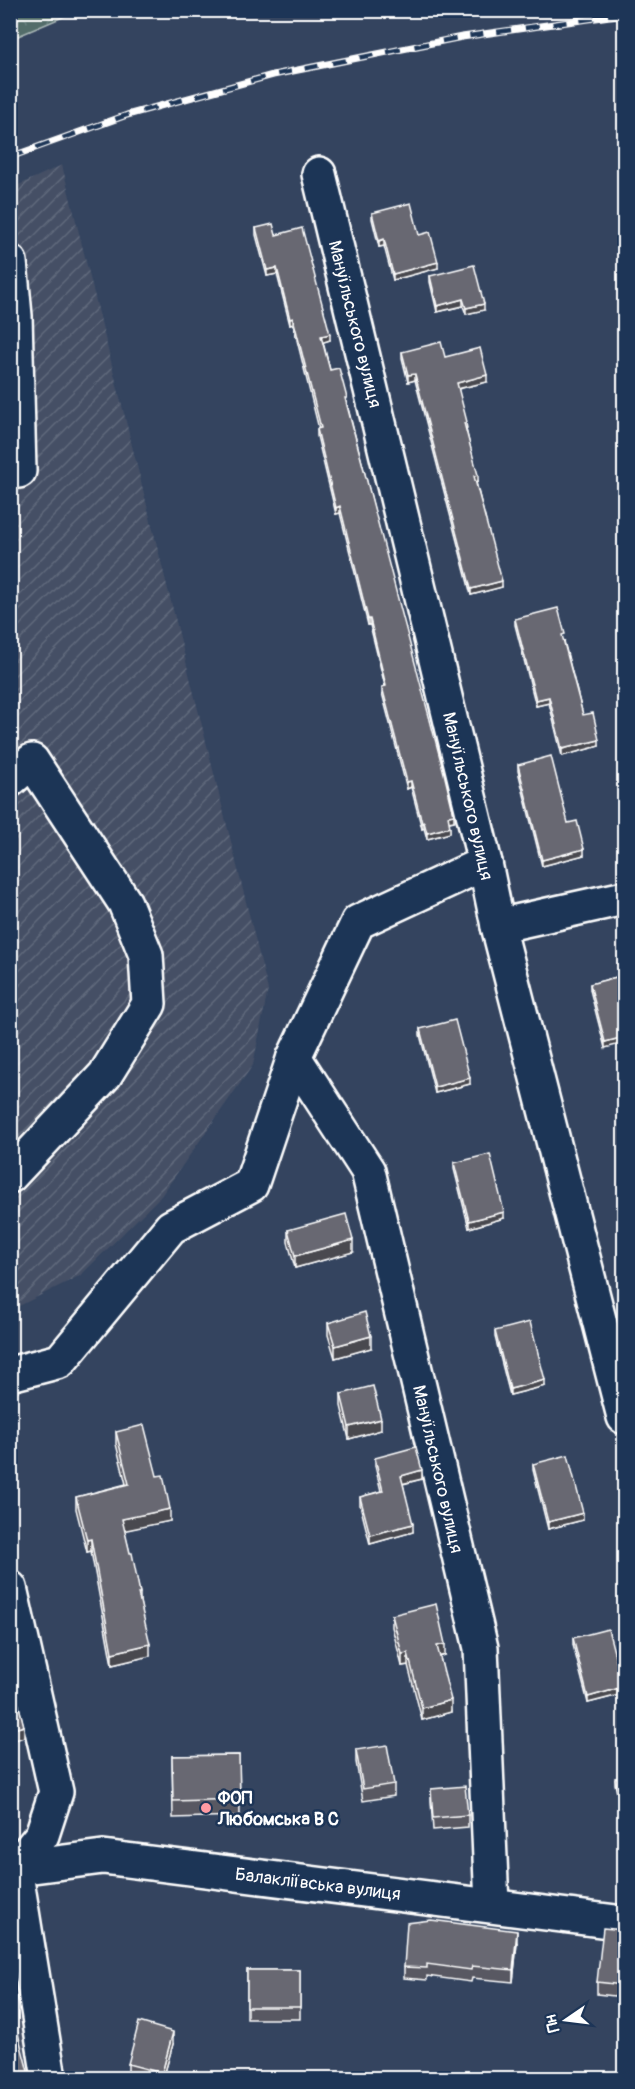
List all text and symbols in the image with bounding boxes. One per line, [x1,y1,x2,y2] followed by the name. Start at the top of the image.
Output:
[323,238,386,410] street label: Мануїльського вулиця
[437,710,498,882] street label: Мануїльського вулиця
[407,1383,468,1555] street label: Мануїльського вулиця
[217,1787,339,1831] place label: ФОП Любомська В С
[199,1801,213,1815] marker: ФОП Любомська В С
[234,1863,402,1906] street label: Балакліївська вулиця
[536,1990,596,2050] north arrow
[541,2012,564,2034] text: Пн

